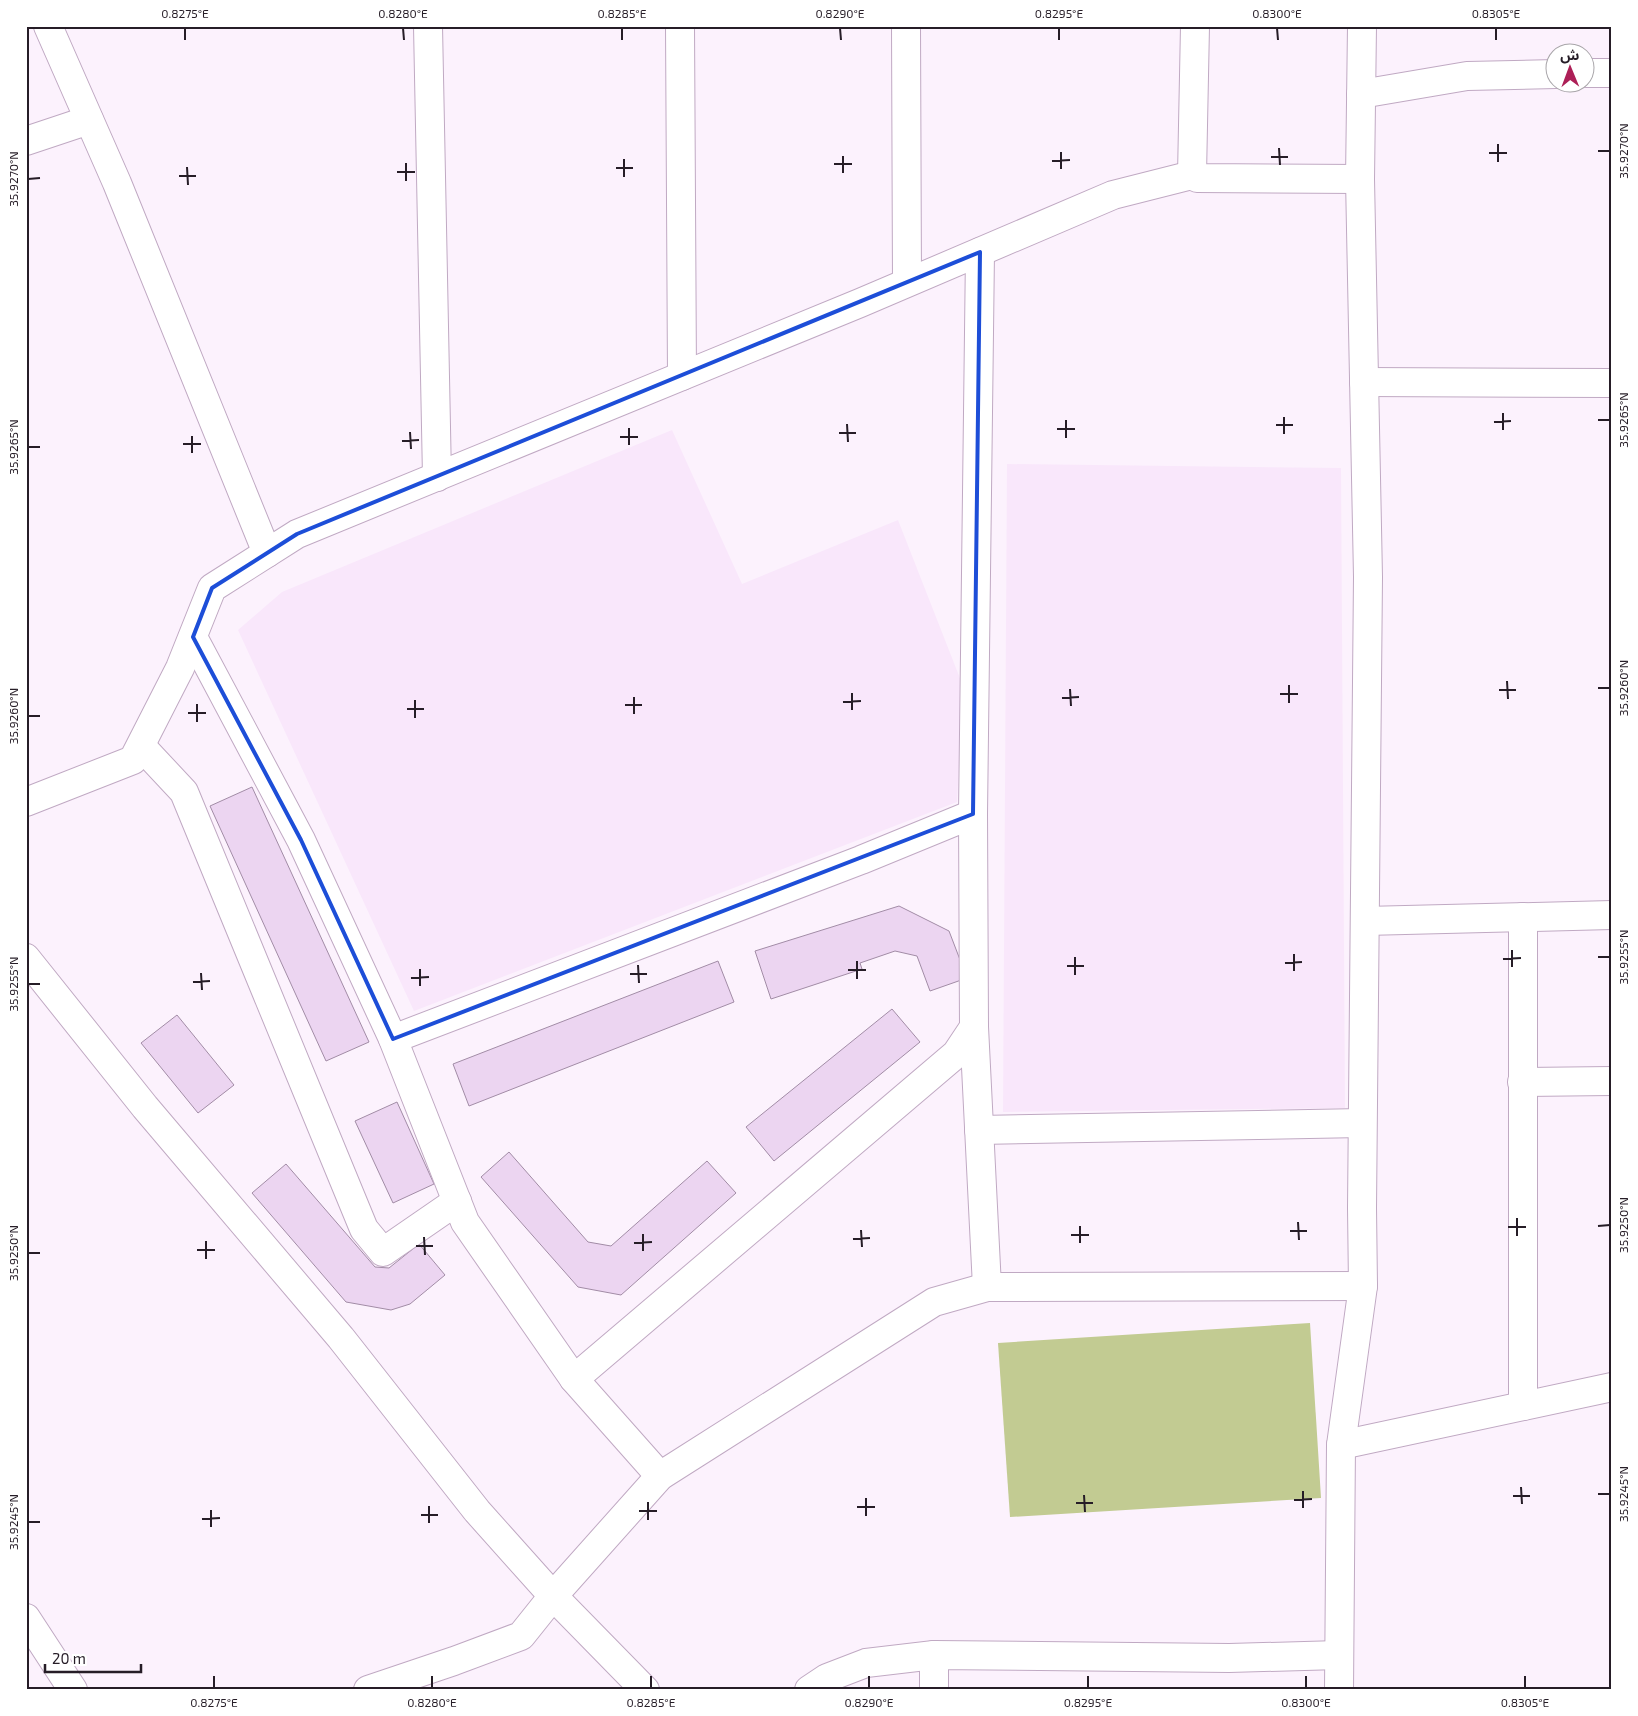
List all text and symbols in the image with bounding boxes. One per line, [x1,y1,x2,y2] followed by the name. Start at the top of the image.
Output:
[161,6,209,20] text: 0.8275°E
[378,6,428,20] text: 0.8280°E
[598,6,647,20] text: 0.8285°E
[815,6,865,20] text: 0.8290°E
[1035,6,1083,20] text: 0.8295°E
[1252,6,1302,20] text: 0.8300°E
[1472,6,1521,20] text: 0.8305°E
[1546,42,1596,92] north arrow
[1560,46,1580,63] text: ش
[1616,123,1630,179] text: 35.9270°N
[6,151,20,207] text: 35.9270°N
[1616,392,1630,448] text: 35.9265°N
[6,419,20,475] text: 35.9265°N
[1616,660,1630,716] text: 35.9260°N
[6,688,20,744] text: 35.9260°N
[1616,929,1630,985] text: 35.9255°N
[6,956,20,1012] text: 35.9255°N
[1616,1197,1630,1253] text: 35.9250°N
[6,1225,20,1281] text: 35.9250°N
[1616,1466,1630,1522] text: 35.9245°N
[6,1494,20,1550] text: 35.9245°N
[45,1641,141,1673] scale bar
[52,1649,86,1667] text: 20 m
[190,1695,238,1709] text: 0.8275°E
[407,1695,457,1709] text: 0.8280°E
[627,1695,676,1709] text: 0.8285°E
[844,1695,894,1709] text: 0.8290°E
[1064,1695,1112,1709] text: 0.8295°E
[1281,1695,1331,1709] text: 0.8300°E
[1501,1695,1550,1709] text: 0.8305°E

